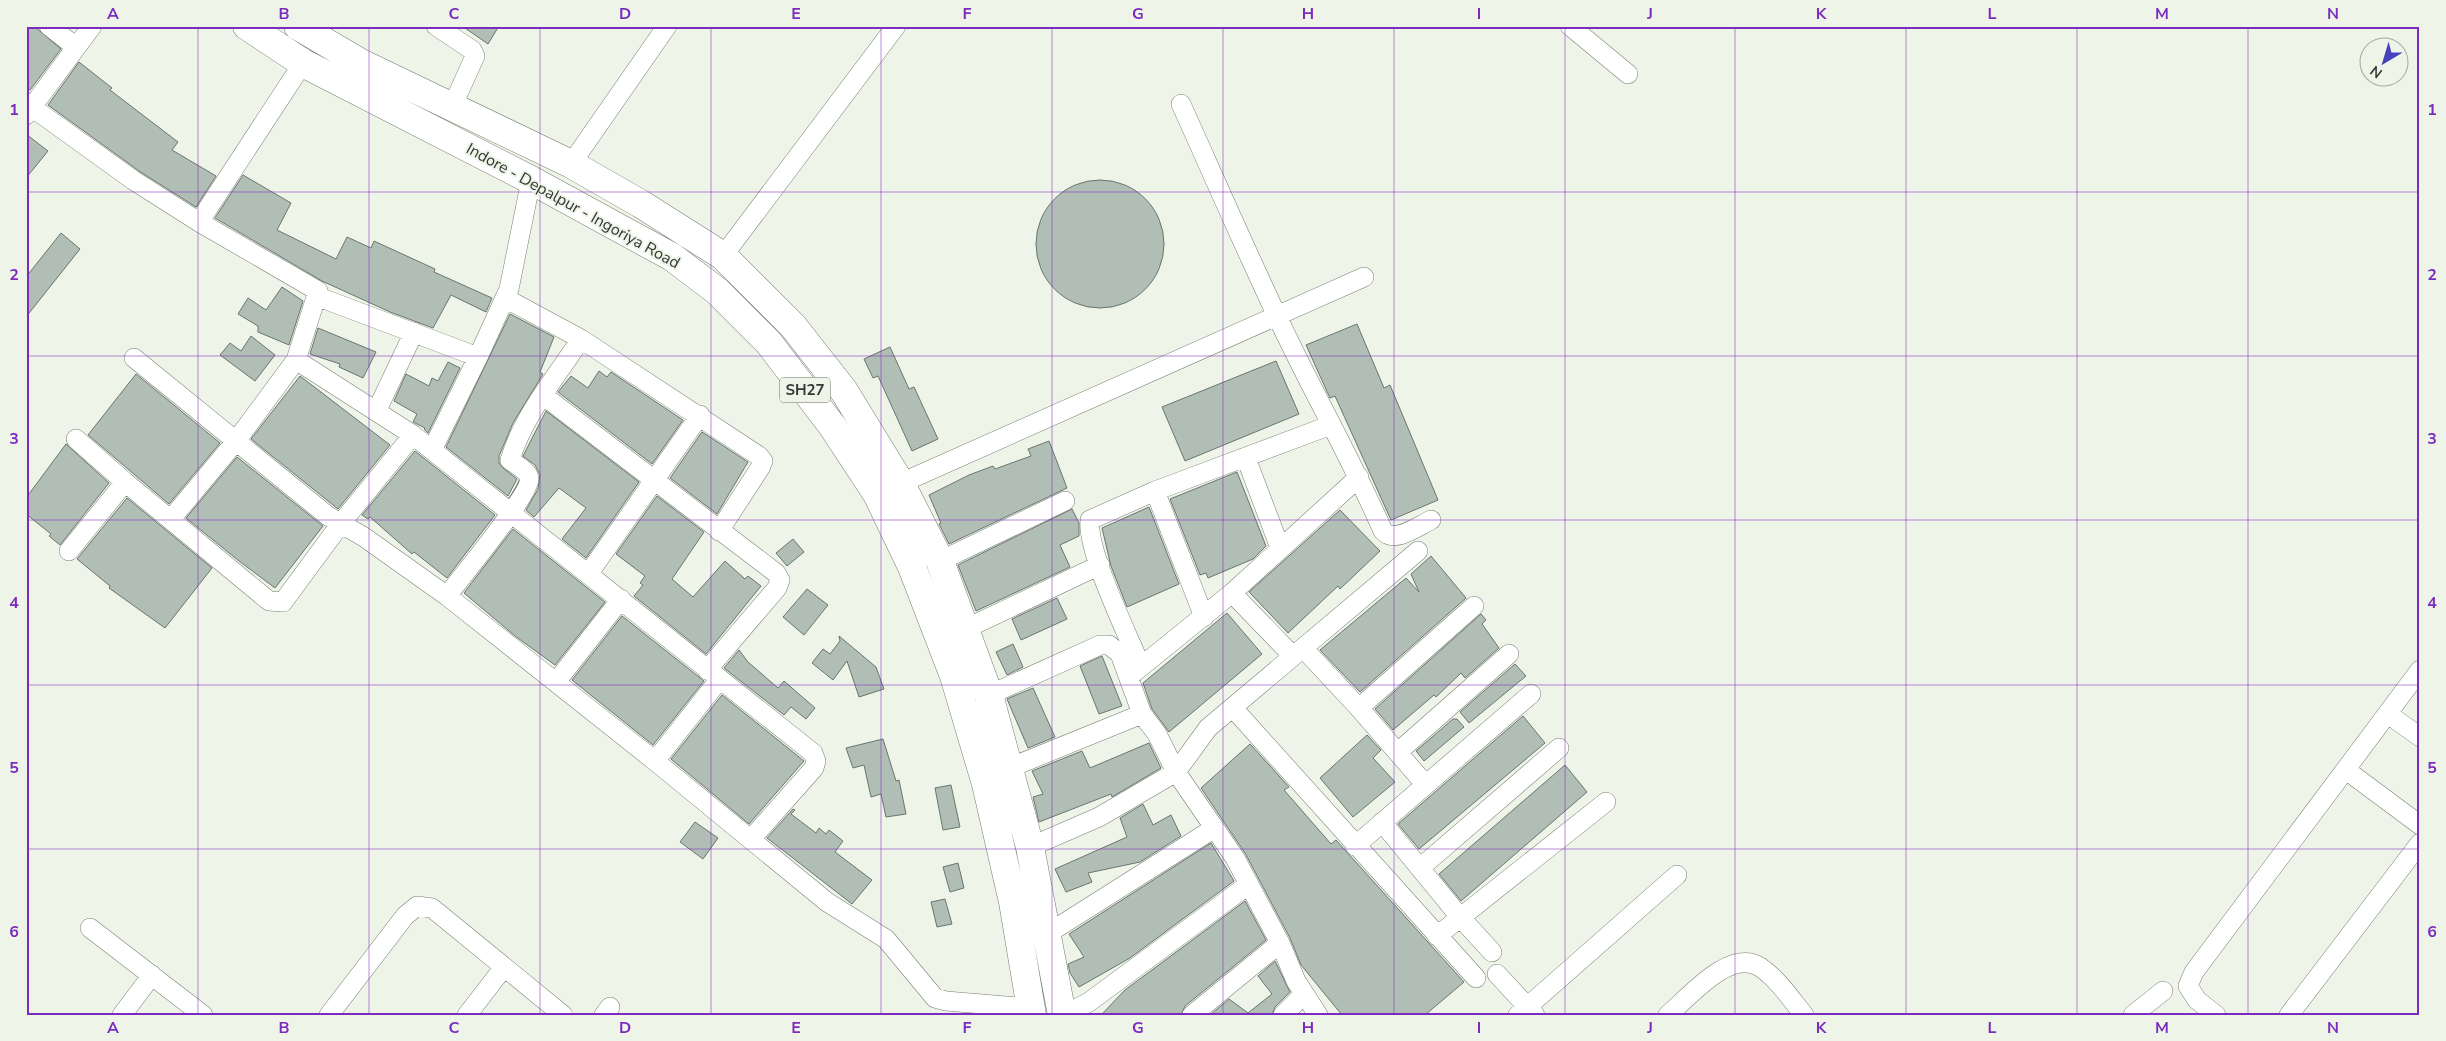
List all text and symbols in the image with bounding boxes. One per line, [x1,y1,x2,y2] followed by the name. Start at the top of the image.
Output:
[107,3,119,25] text: A
[278,3,290,25] text: B
[449,3,460,25] text: C
[619,3,631,25] text: D
[791,3,801,25] text: E
[963,3,972,25] text: F
[1132,3,1144,25] text: G
[1302,3,1314,25] text: H
[1477,3,1481,25] text: I
[1646,3,1653,25] text: J
[1816,3,1828,25] text: K
[1988,3,1997,25] text: L
[2155,3,2169,25] text: M
[2327,3,2339,25] text: N
[2358,38,2408,88] north arrow
[2366,61,2386,83] text: N
[9,99,19,121] text: 1
[2427,99,2437,121] text: 1
[462,138,684,274] street label: Indore - Depalpur - Ingoriya Road
[9,264,19,286] text: 2
[2427,264,2437,286] text: 2
[780,378,830,402] road number: SH27
[9,428,19,450] text: 3
[2427,428,2437,450] text: 3
[9,592,19,614] text: 4
[2427,592,2437,614] text: 4
[9,757,19,779] text: 5
[2427,757,2437,779] text: 5
[9,921,19,943] text: 6
[2427,921,2437,943] text: 6
[107,1017,119,1039] text: A
[278,1017,290,1039] text: B
[449,1017,460,1039] text: C
[619,1017,631,1039] text: D
[791,1017,801,1039] text: E
[963,1017,972,1039] text: F
[1132,1017,1144,1039] text: G
[1302,1017,1314,1039] text: H
[1477,1017,1481,1039] text: I
[1646,1017,1653,1039] text: J
[1816,1017,1828,1039] text: K
[1988,1017,1997,1039] text: L
[2155,1017,2169,1039] text: M
[2327,1017,2339,1039] text: N

